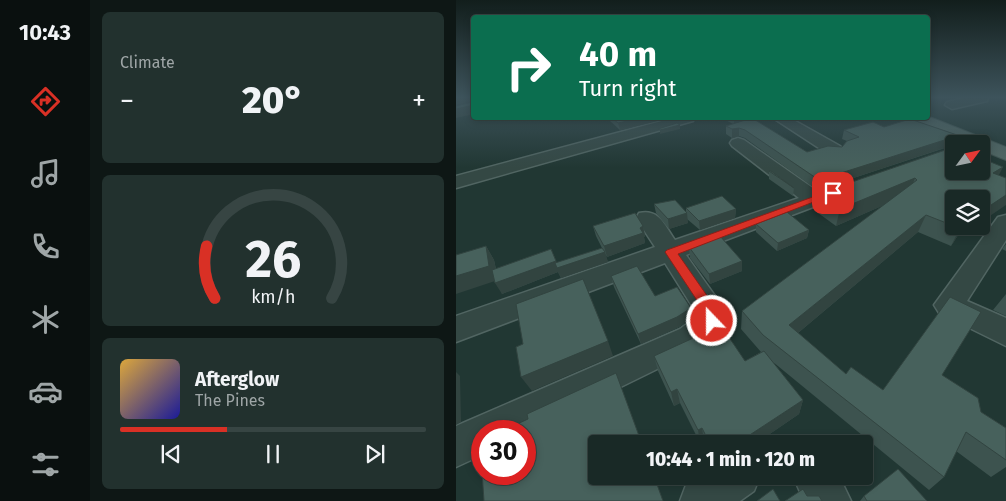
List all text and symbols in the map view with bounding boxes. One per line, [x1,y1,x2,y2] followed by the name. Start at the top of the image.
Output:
[19,19,71,46] text: 10:43
[579,33,657,75] text: 40 m
[496,35,561,100] icon: right
[120,53,175,72] text: Climate
[579,75,676,102] text: Turn right
[242,77,304,123] text: 20°
[28,84,63,119] icon: directions
[120,84,134,117] text: −
[412,84,426,117] text: +
[945,135,990,180] north arrow
[945,135,990,235] map controls
[28,156,63,191] icon: music
[812,172,854,214] pin
[819,179,847,207] icon: arrive
[945,190,990,235] button: layers
[245,228,301,291] text: 26
[28,229,63,264] icon: phone
[251,286,295,308] text: km/h
[685,294,737,346] position arrow
[28,302,63,337] icon: climate
[195,368,279,391] text: Afterglow
[28,374,63,409] icon: car
[195,391,265,410] text: The Pines
[471,420,536,485] speed limit sign: 30
[157,440,185,468] icon: previous
[259,440,287,468] icon: pause
[361,440,389,468] icon: next
[28,447,63,482] icon: filters
[646,448,815,471] text: 10:44 · 1 min · 120 m

